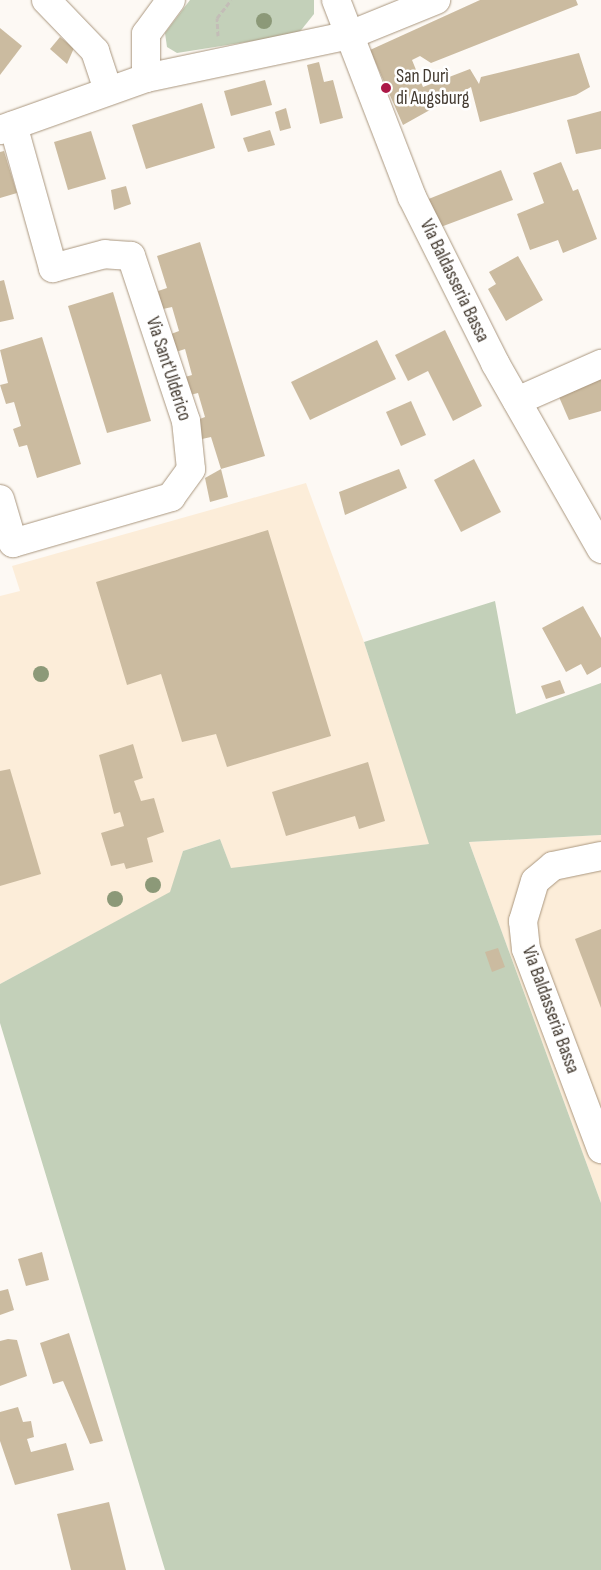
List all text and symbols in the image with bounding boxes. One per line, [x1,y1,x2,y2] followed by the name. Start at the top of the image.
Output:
[396,66,469,110] place label: San Durì di Augsburg
[380,82,392,94] marker: San Durì di Augsburg
[414,216,494,346] street label: Via Baldasseria Bassa
[141,314,195,424] street label: Via Sant'Ulderico
[516,943,584,1077] street label: Via Baldasseria Bassa

